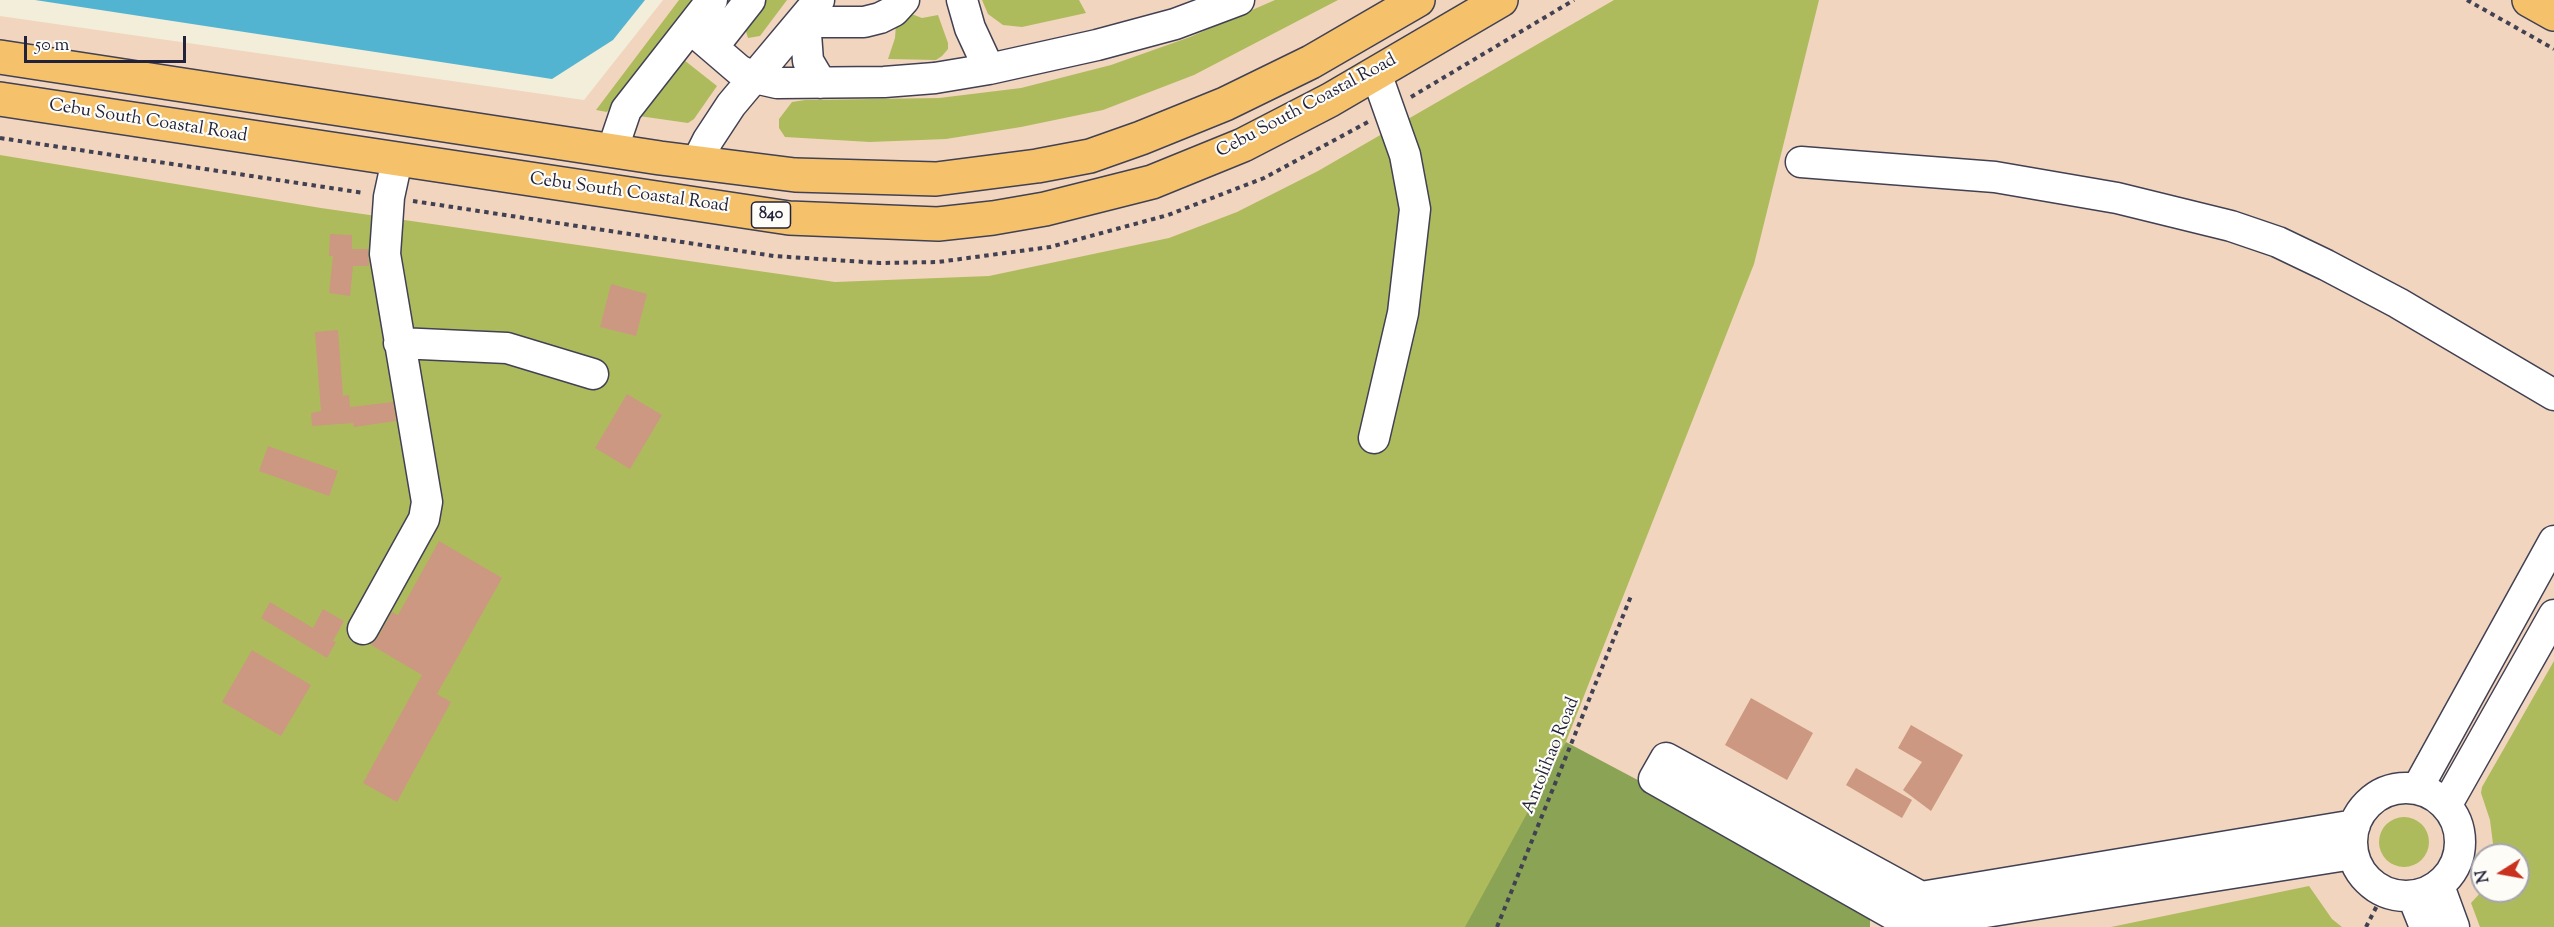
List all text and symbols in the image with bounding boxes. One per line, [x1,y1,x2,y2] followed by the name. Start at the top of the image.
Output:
[27,24,189,62] scale bar
[35,33,69,59] text: 50 m
[1213,50,1401,164] street label: Cebu South Coastal Road
[47,96,249,148] street label: Cebu South Coastal Road
[528,169,730,219] street label: Cebu South Coastal Road
[752,202,790,228] road number: 840
[1519,695,1585,817] street label: Antolihao Road
[2470,843,2530,903] north arrow
[2471,868,2496,885] text: N

